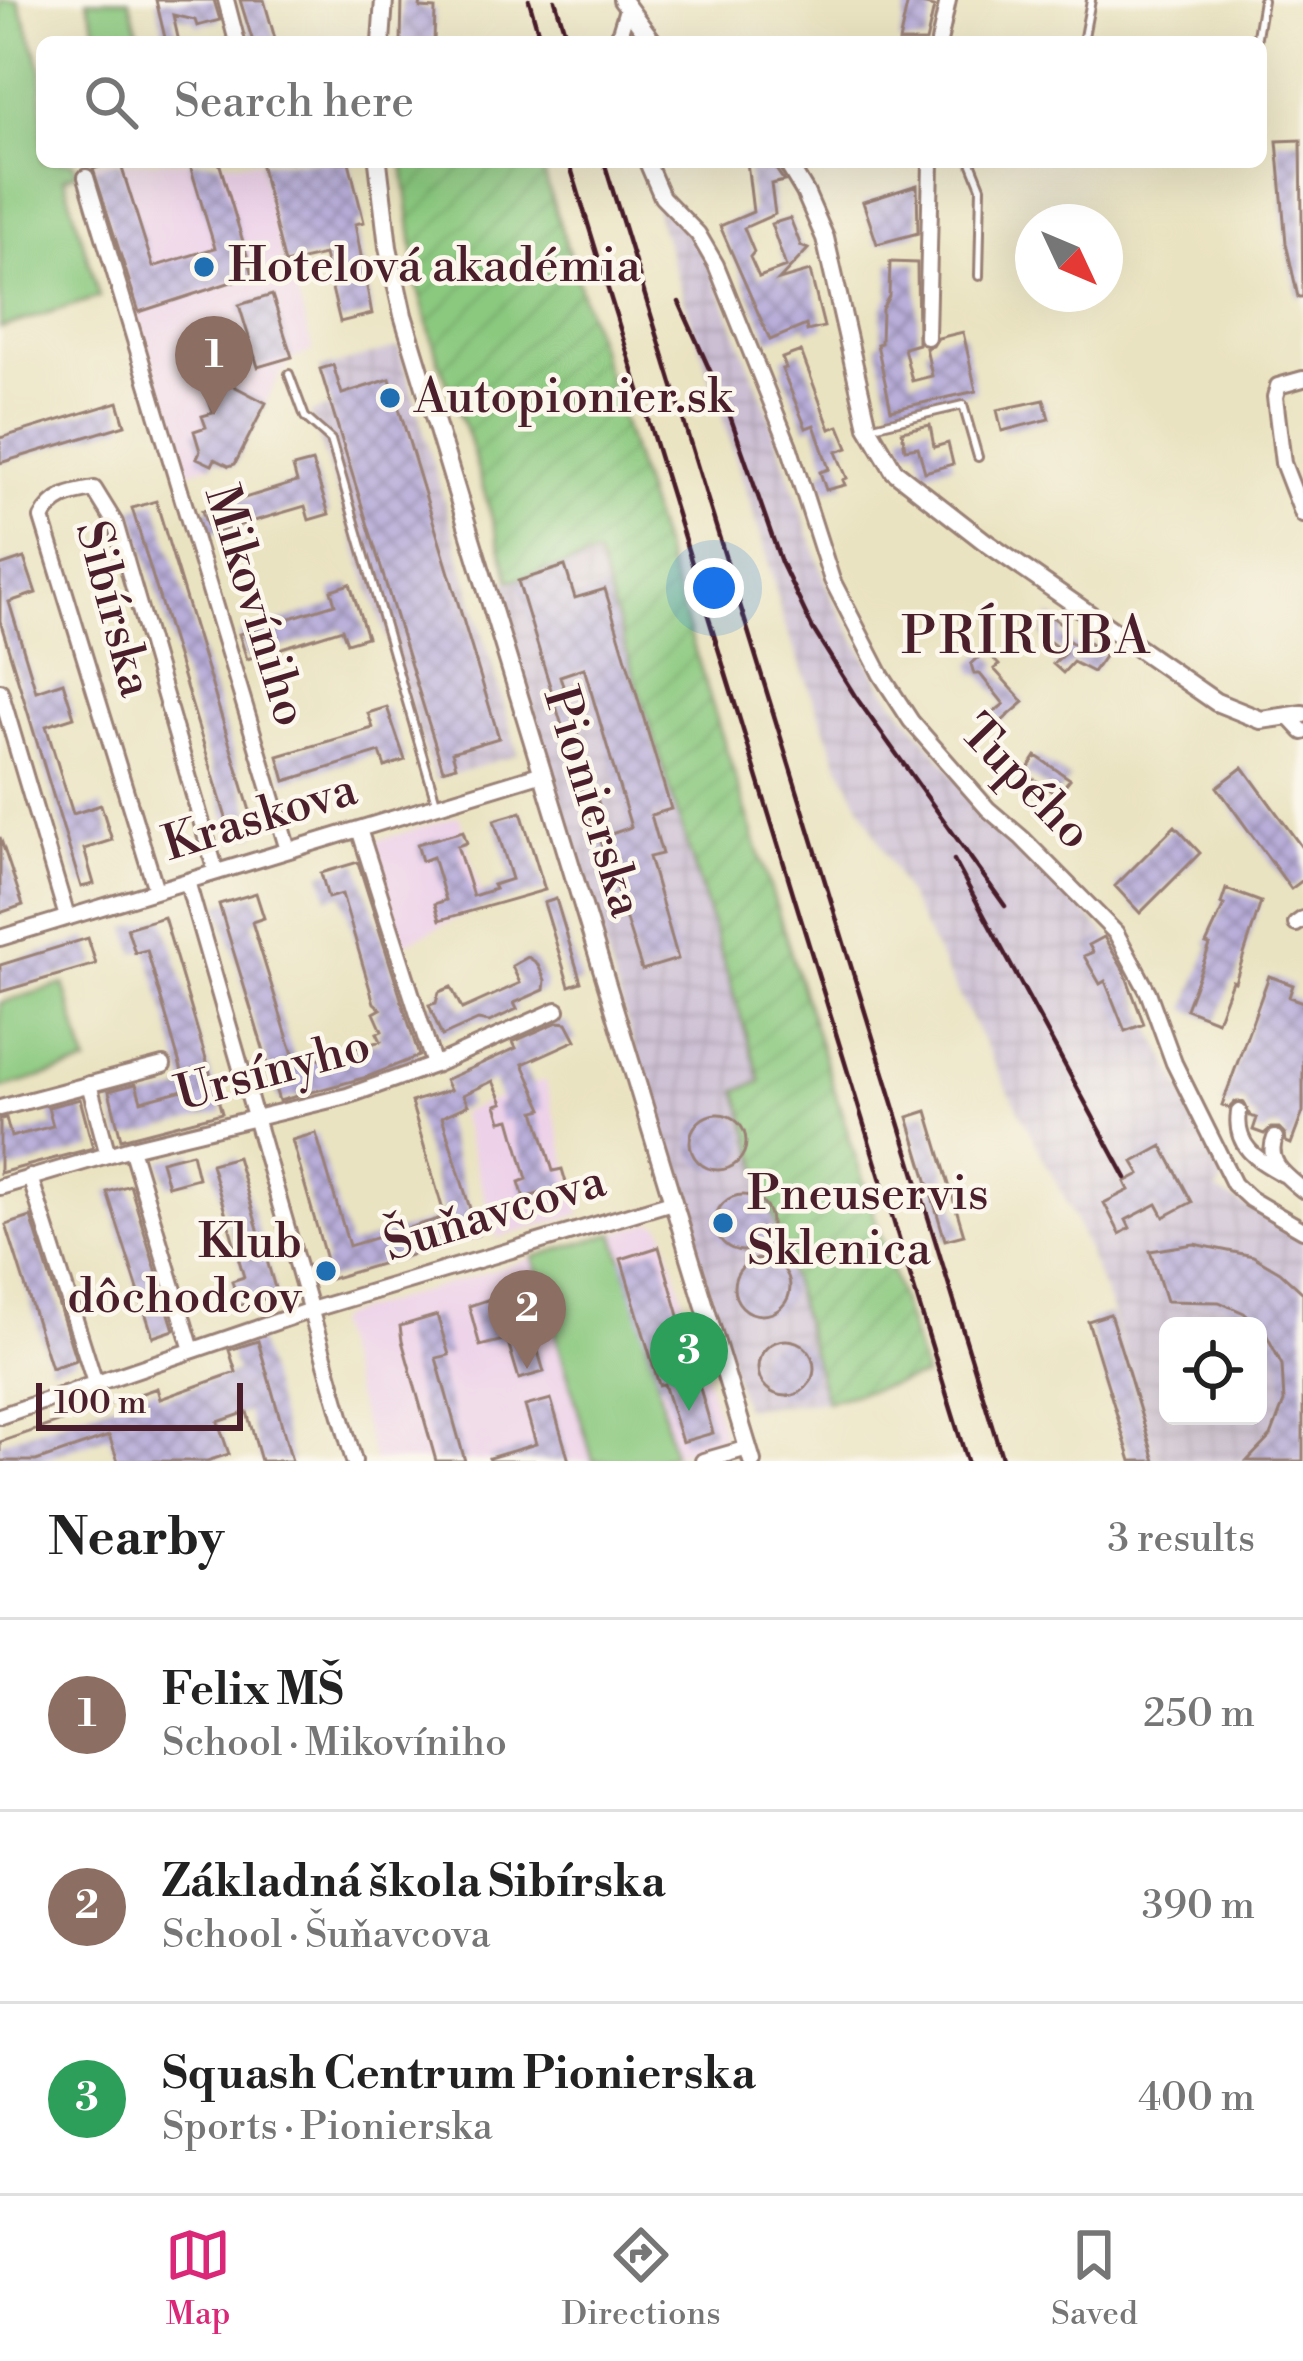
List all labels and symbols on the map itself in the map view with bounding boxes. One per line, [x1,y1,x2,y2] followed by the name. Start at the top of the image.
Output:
[1015,204,1123,312] north arrow
[228,237,642,297] place label: Hotelová akadémia
[191,254,217,280] marker: Hotelová akadémia
[175,316,253,415] pin: 1
[413,368,735,428] place label: Autopionier.sk
[377,385,403,411] marker: Autopionier.sk
[190,478,320,734] street label: Mikovíniho
[61,515,165,704] street label: Sibírska
[684,558,744,618] your location
[901,602,1153,670] district label: PRÍRUBA
[529,680,656,925] street label: Pionierska
[946,703,1104,863] street label: Tupého
[156,760,365,876] street label: Kraskova
[169,1016,377,1126] street label: Ursínyho
[376,1149,614,1276] street label: Šuňavcova
[747,1165,989,1280] place label: Pneuservis Sklenica
[710,1210,736,1236] marker: Pneuservis Sklenica
[67,1213,303,1328] place label: Klub dôchodcov
[313,1258,339,1284] marker: Klub dôchodcov
[488,1270,566,1369] pin: 2
[650,1312,728,1411] pin: 3
[36,1377,243,1430] scale bar

